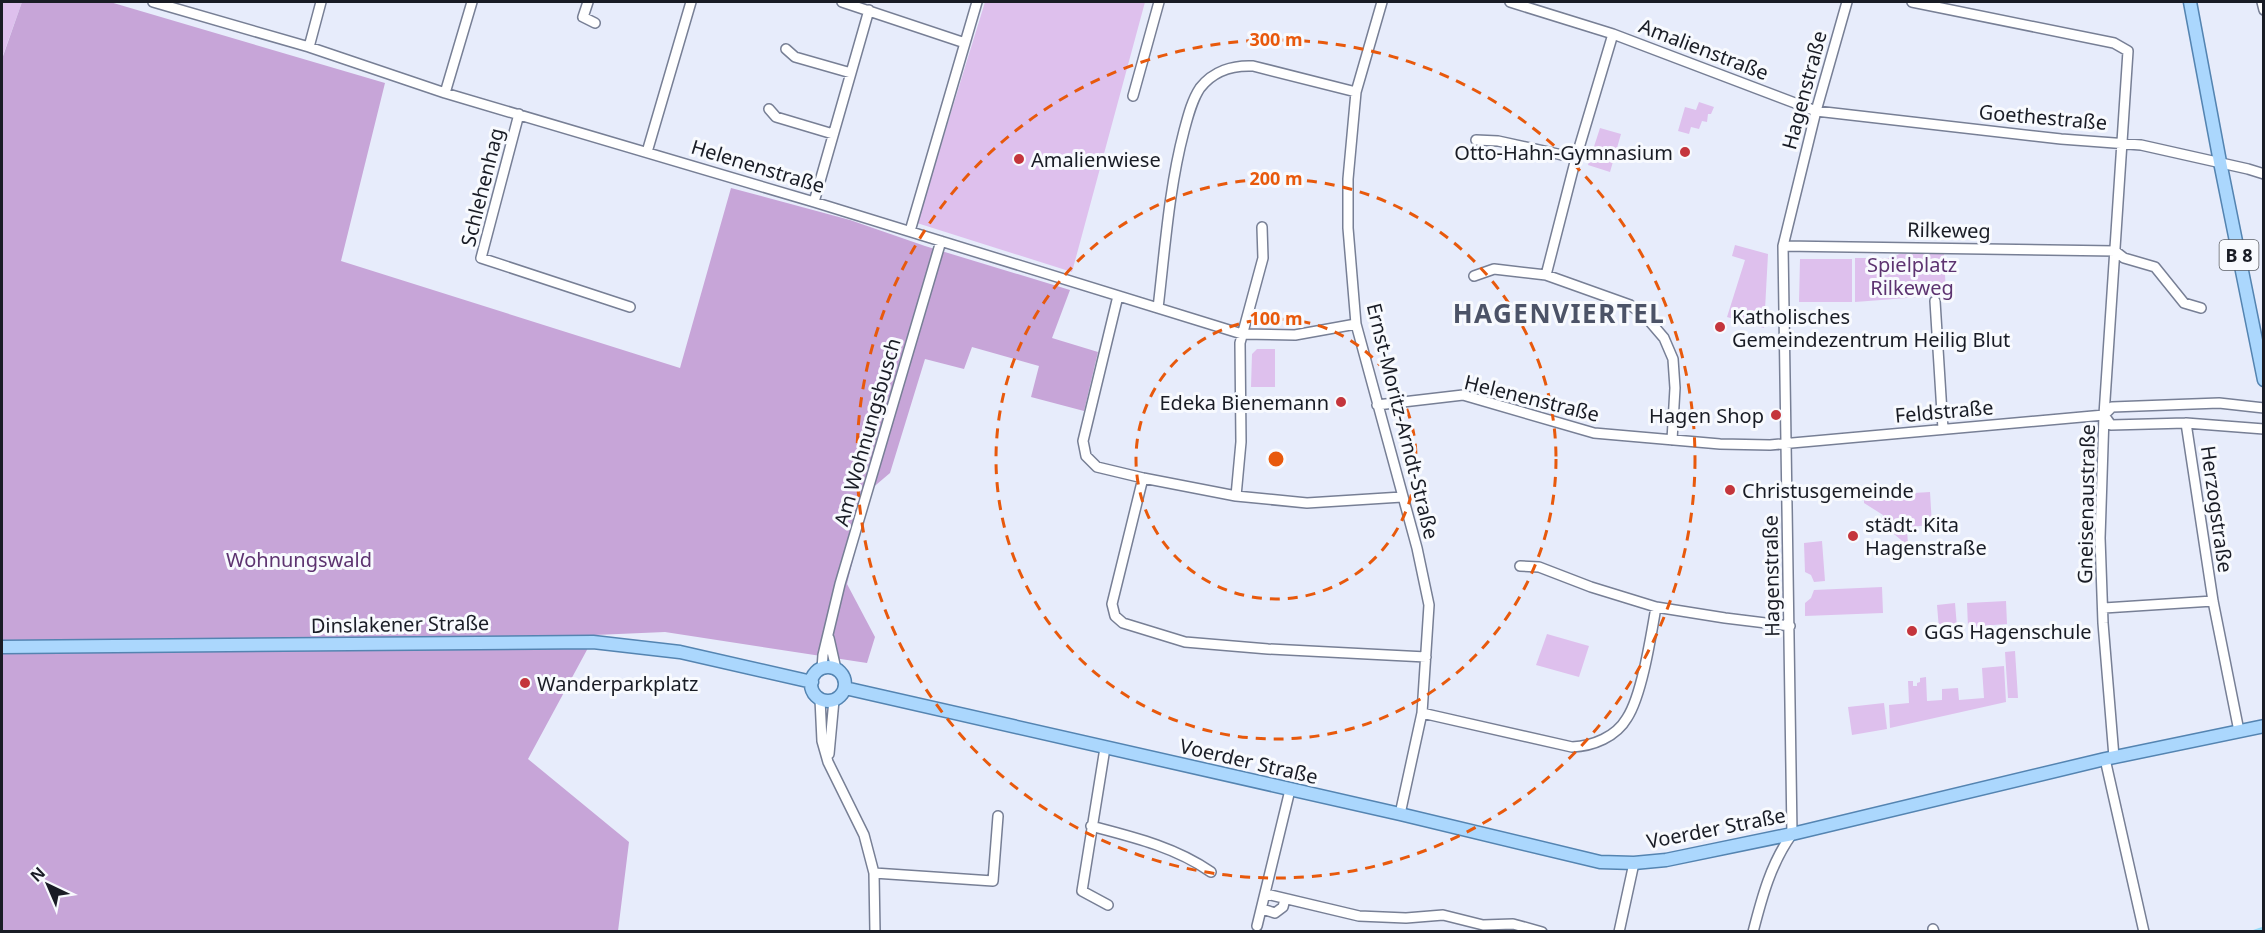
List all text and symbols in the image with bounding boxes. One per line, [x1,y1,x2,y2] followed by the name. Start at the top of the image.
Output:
[1635,12,1773,86] street label: Amalienstraße
[1249,27,1303,51] text: 300 m
[1775,28,1833,152] street label: Hagenstraße
[1978,98,2108,136] street label: Goethestraße
[454,125,510,249] street label: Schlehenhag
[688,133,828,199] street label: Helenenstraße
[1454,139,1673,166] place label: Otto-Hahn-Gymnasium
[1678,145,1692,159] marker: Otto-Hahn-Gymnasium
[1031,146,1161,173] place label: Amalienwiese
[1012,152,1026,166] marker: Amalienwiese
[1249,166,1303,190] text: 200 m
[1907,216,1991,244] street label: Rilkeweg
[2220,240,2258,270] road number: B 8
[1867,251,1957,301] park label: Spielplatz Rilkeweg
[1453,295,1665,331] district label: HAGENVIERTEL
[1361,300,1445,542] street label: Ernst-Moritz-Arndt-Straße
[1732,303,2010,353] place label: Katholisches Gemeindezentrum Heilig Blut
[1249,306,1303,330] text: 100 m
[1713,320,1727,334] marker: Katholisches Gemeindezentrum Heilig Blut
[827,335,907,529] street label: Am Wohnungsbusch
[1462,368,1602,428] street label: Helenenstraße
[1159,389,1329,416] place label: Edeka Bienemann
[1894,393,1994,429] street label: Feldstraße
[1334,395,1348,409] marker: Edeka Bienemann
[1649,402,1764,429] place label: Hagen Shop
[1769,408,1783,422] marker: Hagen Shop
[2071,424,2101,584] street label: Gneisenaustraße
[2195,444,2239,574] street label: Herzogstraße
[1266,449,1286,469] centre of rings
[1742,477,1914,504] place label: Christusgemeinde
[1723,483,1737,497] marker: Christusgemeinde
[1865,511,1987,561] place label: städt. Kita Hagenstraße
[1756,515,1786,637] street label: Hagenstraße
[1846,529,1860,543] marker: städt. Kita Hagenstraße
[226,546,372,573] park label: Wohnungswald
[311,609,489,639] street label: Dinslakener Straße
[1924,618,2092,645] place label: GGS Hagenschule
[1905,624,1919,638] marker: GGS Hagenschule
[537,670,698,697] place label: Wanderparkplatz
[518,676,532,690] marker: Wanderparkplatz
[1177,732,1321,790] street label: Voerder Straße
[1644,801,1788,855] street label: Voerder Straße
[18,855,78,915] north arrow
[25,862,50,887] text: N

